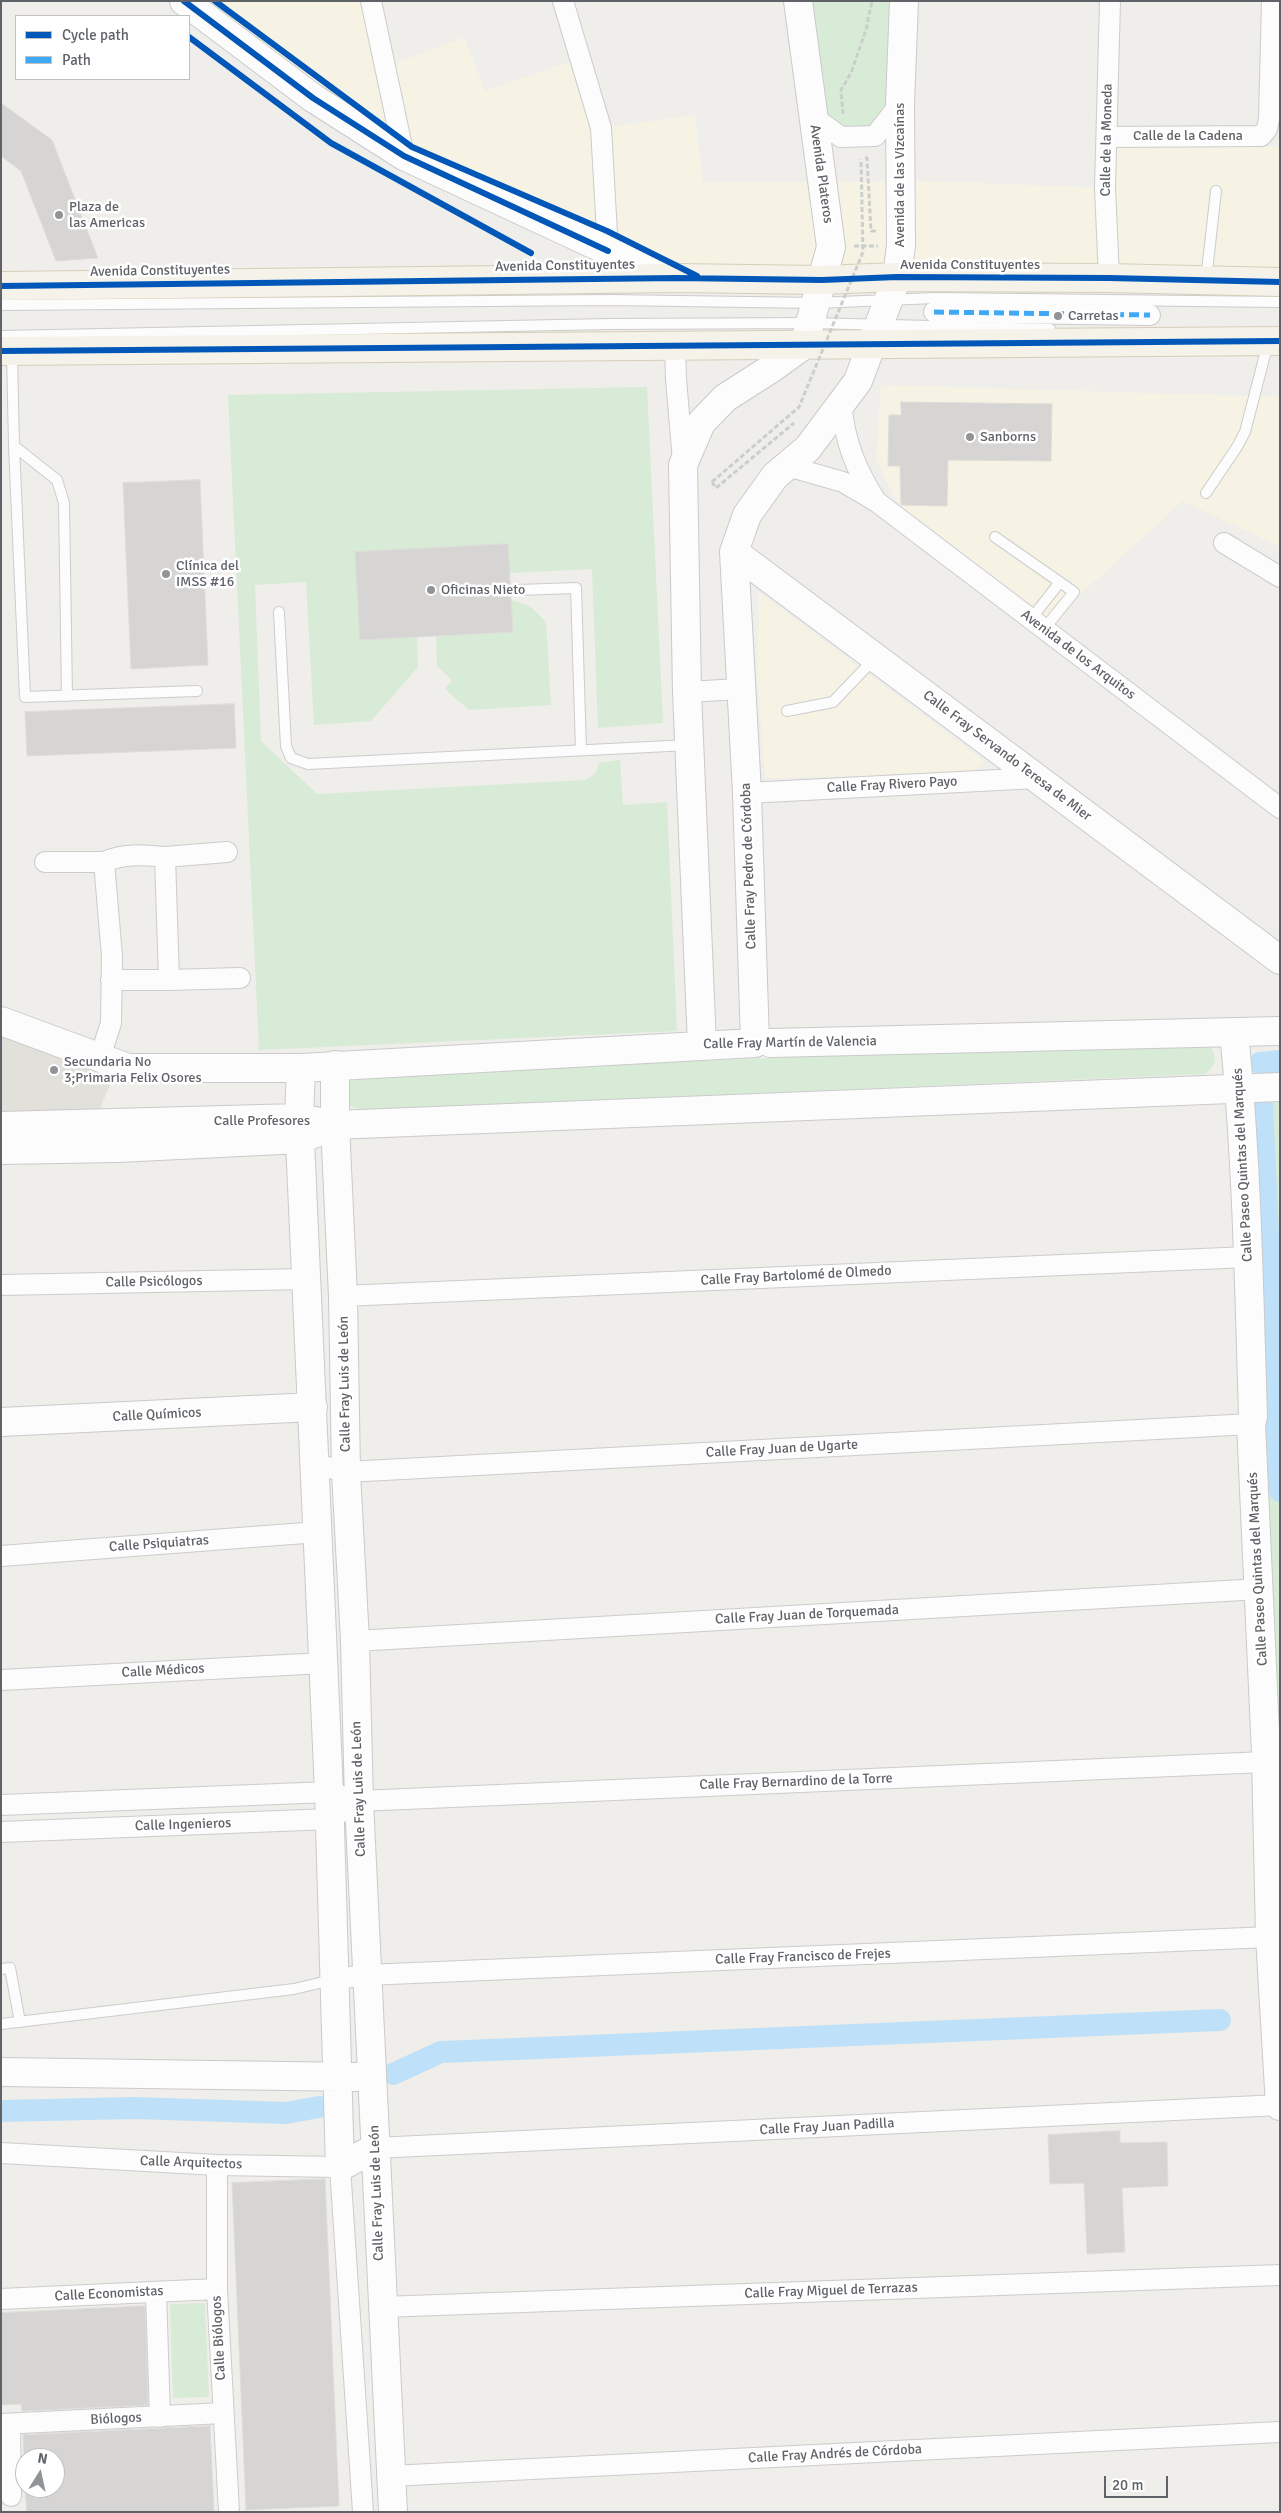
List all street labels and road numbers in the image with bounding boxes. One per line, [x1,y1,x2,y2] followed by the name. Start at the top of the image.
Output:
[1098,83,1116,197] street label: Calle de la Moneda
[892,103,908,247] street label: Avenida de las Vizcaínas
[806,123,836,225] street label: Avenida Plateros
[1133,128,1243,144] street label: Calle de la Cadena
[495,256,635,276] street label: Avenida Constituyentes
[900,257,1040,273] street label: Avenida Constituyentes
[90,261,230,281] street label: Avenida Constituyentes
[1017,606,1139,704] street label: Avenida de los Arquitos
[919,687,1095,825] street label: Calle Fray Servando Teresa de Mier
[826,773,958,797] street label: Calle Fray Rivero Payo
[738,782,760,950] street label: Calle Fray Pedro de Córdoba
[703,1033,877,1053] street label: Calle Fray Martín de Valencia
[1230,1068,1256,1262] street label: Calle Paseo Quintas del Marqués
[214,1113,310,1129] street label: Calle Profesores
[700,1263,892,1289] street label: Calle Fray Bartolomé de Olmedo
[105,1273,203,1291] street label: Calle Psicólogos
[335,1316,355,1452] street label: Calle Fray Luis de León
[112,1404,202,1426] street label: Calle Químicos
[705,1437,859,1461] street label: Calle Fray Juan de Ugarte
[1245,1472,1271,1666] street label: Calle Paseo Quintas del Marqués
[109,1532,209,1556] street label: Calle Psiquiatras
[715,1602,899,1628] street label: Calle Fray Juan de Torquemada
[121,1660,205,1682] street label: Calle Médicos
[348,1721,370,1857] street label: Calle Fray Luis de León
[699,1770,893,1794] street label: Calle Fray Bernardino de la Torre
[135,1815,231,1835] street label: Calle Ingenieros
[715,1946,891,1968] street label: Calle Fray Francisco de Frejes
[759,2115,895,2139] street label: Calle Fray Juan Padilla
[366,2125,388,2261] street label: Calle Fray Luis de León
[140,2153,242,2173] street label: Calle Arquitectos
[744,2280,918,2302] street label: Calle Fray Miguel de Terrazas
[54,2283,164,2305] street label: Calle Economistas
[208,2295,230,2381] street label: Calle Biólogos
[90,2409,142,2429] street label: Biólogos
[748,2441,922,2467] street label: Calle Fray Andrés de Córdoba

